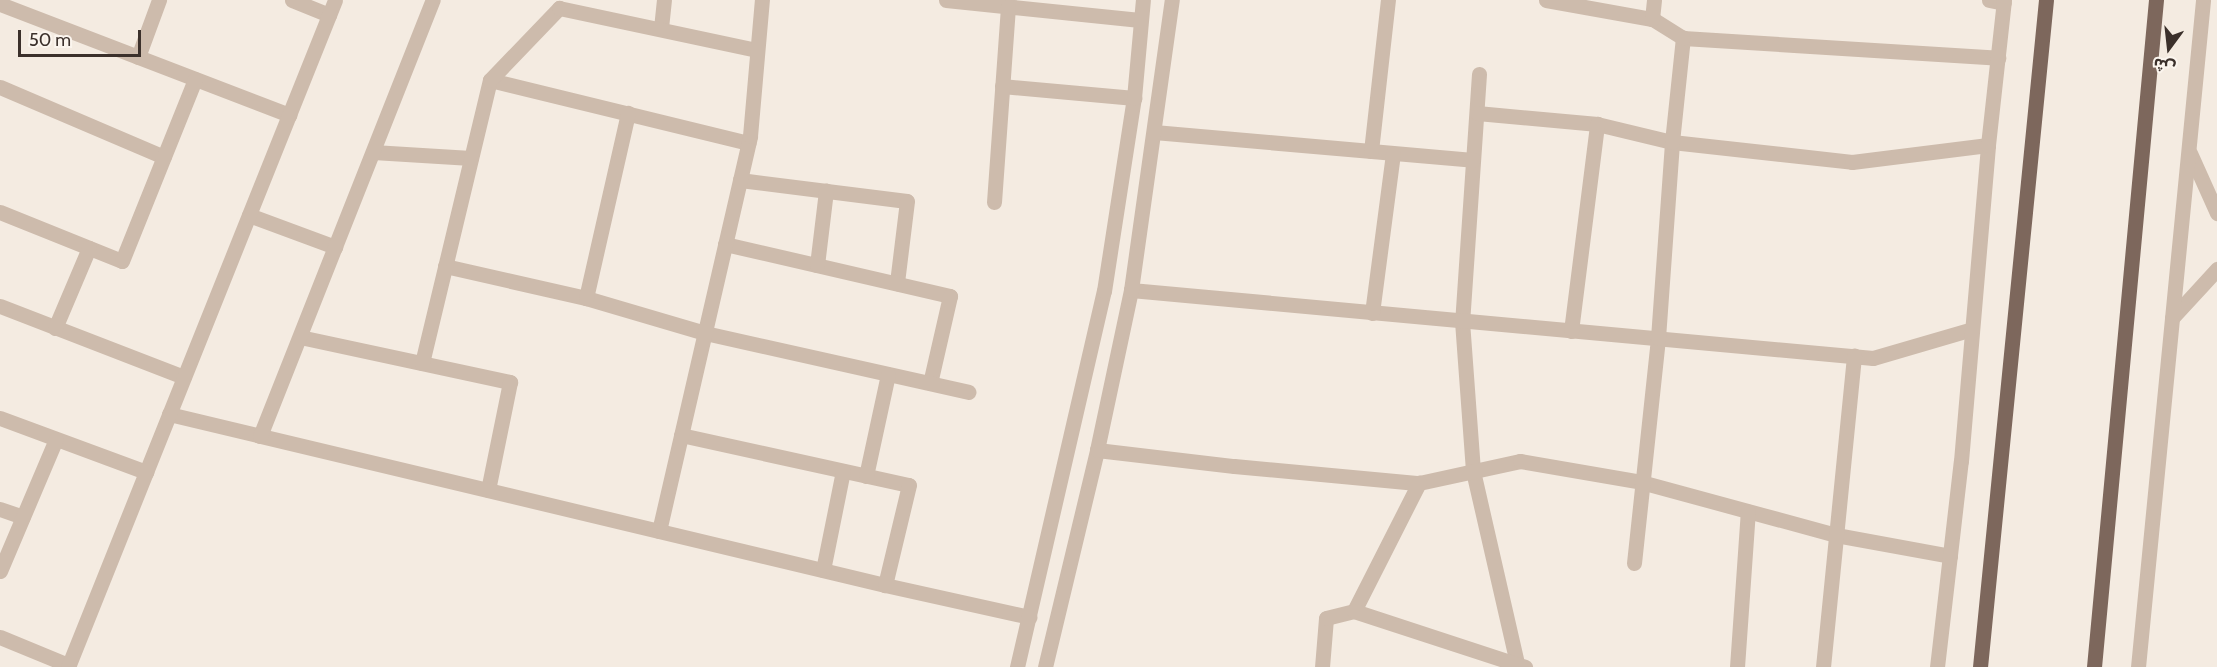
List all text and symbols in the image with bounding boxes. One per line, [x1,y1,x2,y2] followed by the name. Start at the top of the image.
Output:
[21,18,144,56] scale bar
[2139,18,2199,78] north arrow
[29,29,71,51] text: 50 m
[2151,54,2177,78] text: ش

